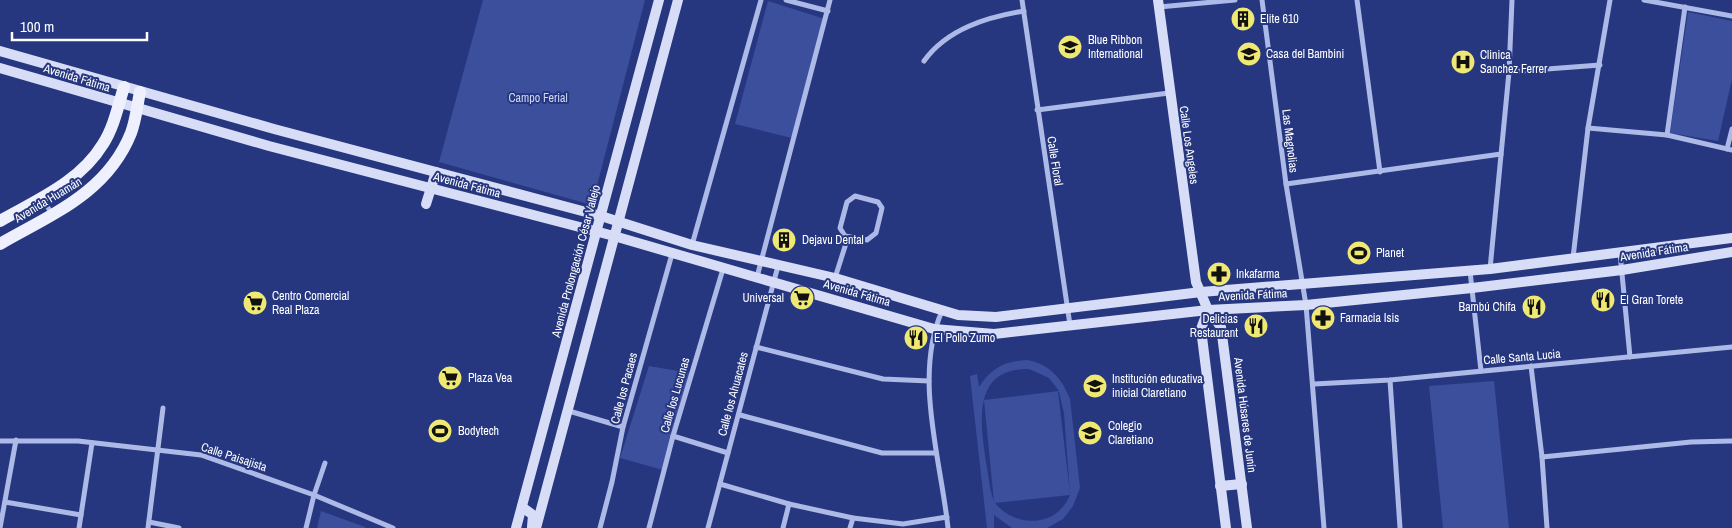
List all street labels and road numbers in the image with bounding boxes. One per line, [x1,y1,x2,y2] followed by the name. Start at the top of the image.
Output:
[41,60,113,96] street label: Avenida Fátima
[1176,105,1202,185] street label: Calle Los Angeles
[1278,108,1302,174] street label: Las Magnolias
[1043,135,1067,187] street label: Calle Floral
[431,168,503,202] street label: Avenida Fátima
[11,174,85,227] street label: Avenida Huamán
[548,183,604,340] street label: Avenida Prolongación César Vallejo
[1618,239,1690,265] street label: Avenida Fátima
[821,276,893,310] street label: Avenida Fátima
[1217,285,1288,305] street label: Avenida Fátima
[1483,346,1562,368] street label: Calle Santa Lucia
[607,350,641,425] street label: Calle los Pacaes
[714,350,752,438] street label: Calle los Ahuacates
[657,355,693,435] street label: Calle los Lucunas
[1230,356,1260,473] street label: Avenida Húsares de Junín
[199,439,269,475] street label: Calle Paisajista

